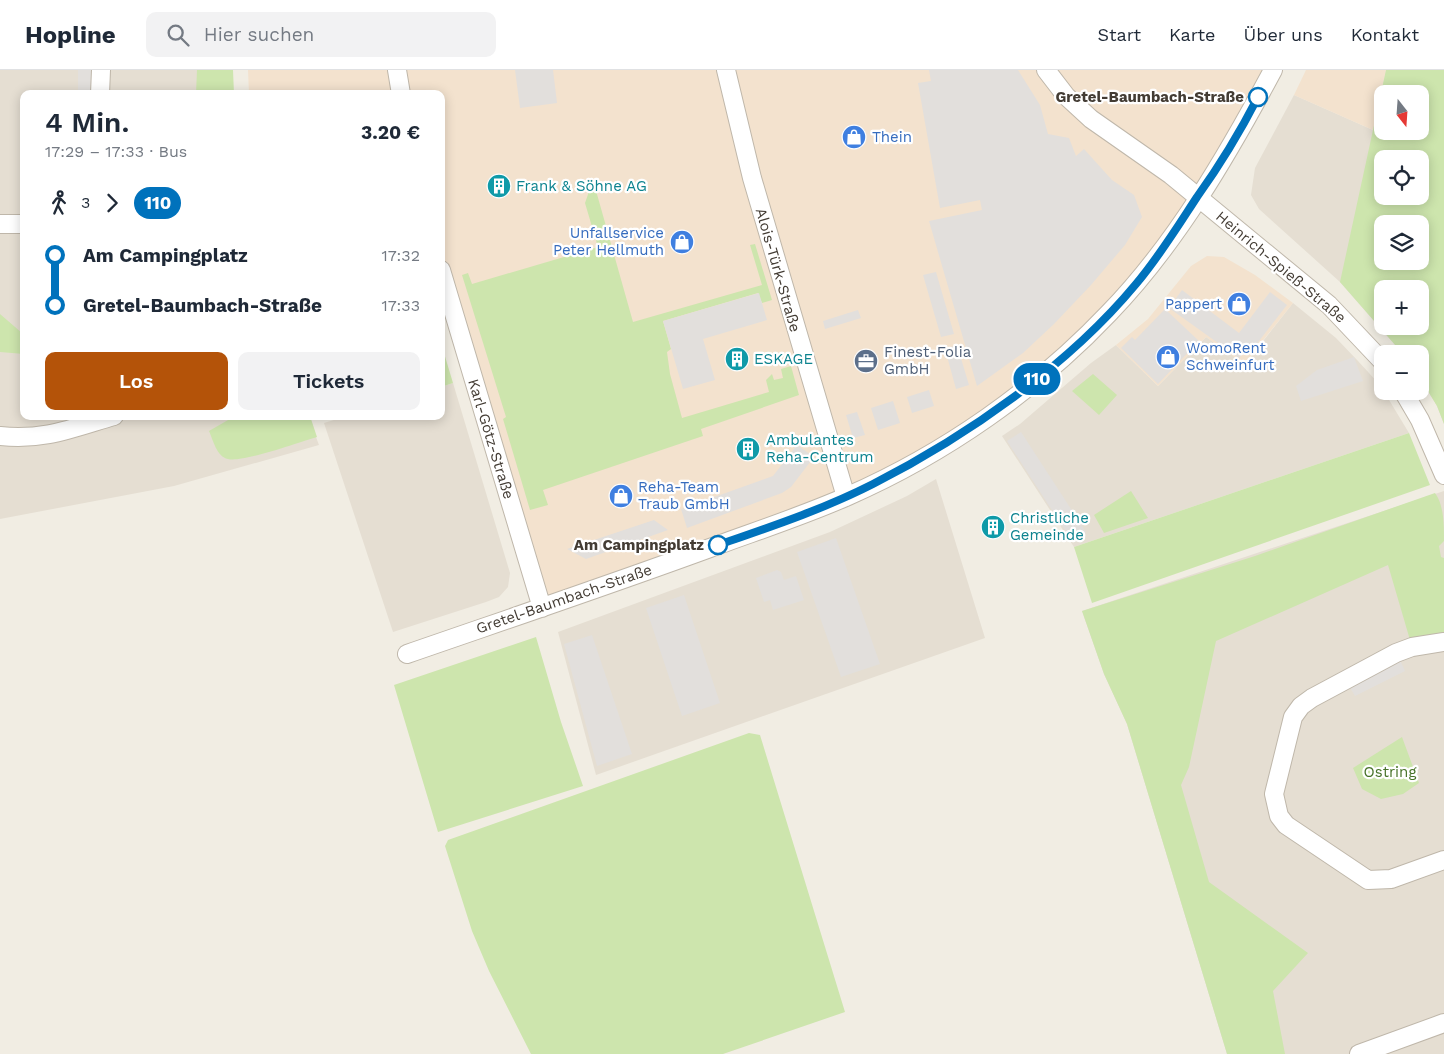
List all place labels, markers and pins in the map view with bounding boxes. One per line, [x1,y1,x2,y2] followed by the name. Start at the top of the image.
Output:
[1248,87,1268,107] marker: Gretel-Baumbach-Straße
[1055,88,1244,106] place label: Gretel-Baumbach-Straße
[841,124,867,150] shop icon: Thein
[872,128,912,146] place label: Thein
[486,173,512,199] building icon: Frank & Söhne AG
[516,177,647,195] place label: Frank & Söhne AG
[553,224,664,259] place label: Unfallservice Peter Hellmuth
[669,229,695,255] shop icon: Unfallservice Peter Hellmuth
[1226,291,1252,317] shop icon: Pappert
[1165,295,1223,313] place label: Pappert
[1186,339,1275,374] place label: WomoRent Schweinfurt
[884,343,972,378] place label: Finest-Folia GmbH
[1155,344,1181,370] shop icon: WomoRent Schweinfurt
[724,346,750,372] building icon: ESKAGE
[853,348,879,374] office icon: Finest-Folia GmbH
[754,350,813,368] place label: ESKAGE
[766,431,874,466] place label: Ambulantes Reha-Centrum
[735,436,761,462] building icon: Ambulantes Reha-Centrum
[638,478,730,513] place label: Reha-Team Traub GmbH
[608,483,634,509] shop icon: Reha-Team Traub GmbH
[1010,509,1089,544] place label: Christliche Gemeinde
[980,514,1006,540] building icon: Christliche Gemeinde
[708,535,728,555] marker: Am Campingplatz
[574,536,704,554] place label: Am Campingplatz

